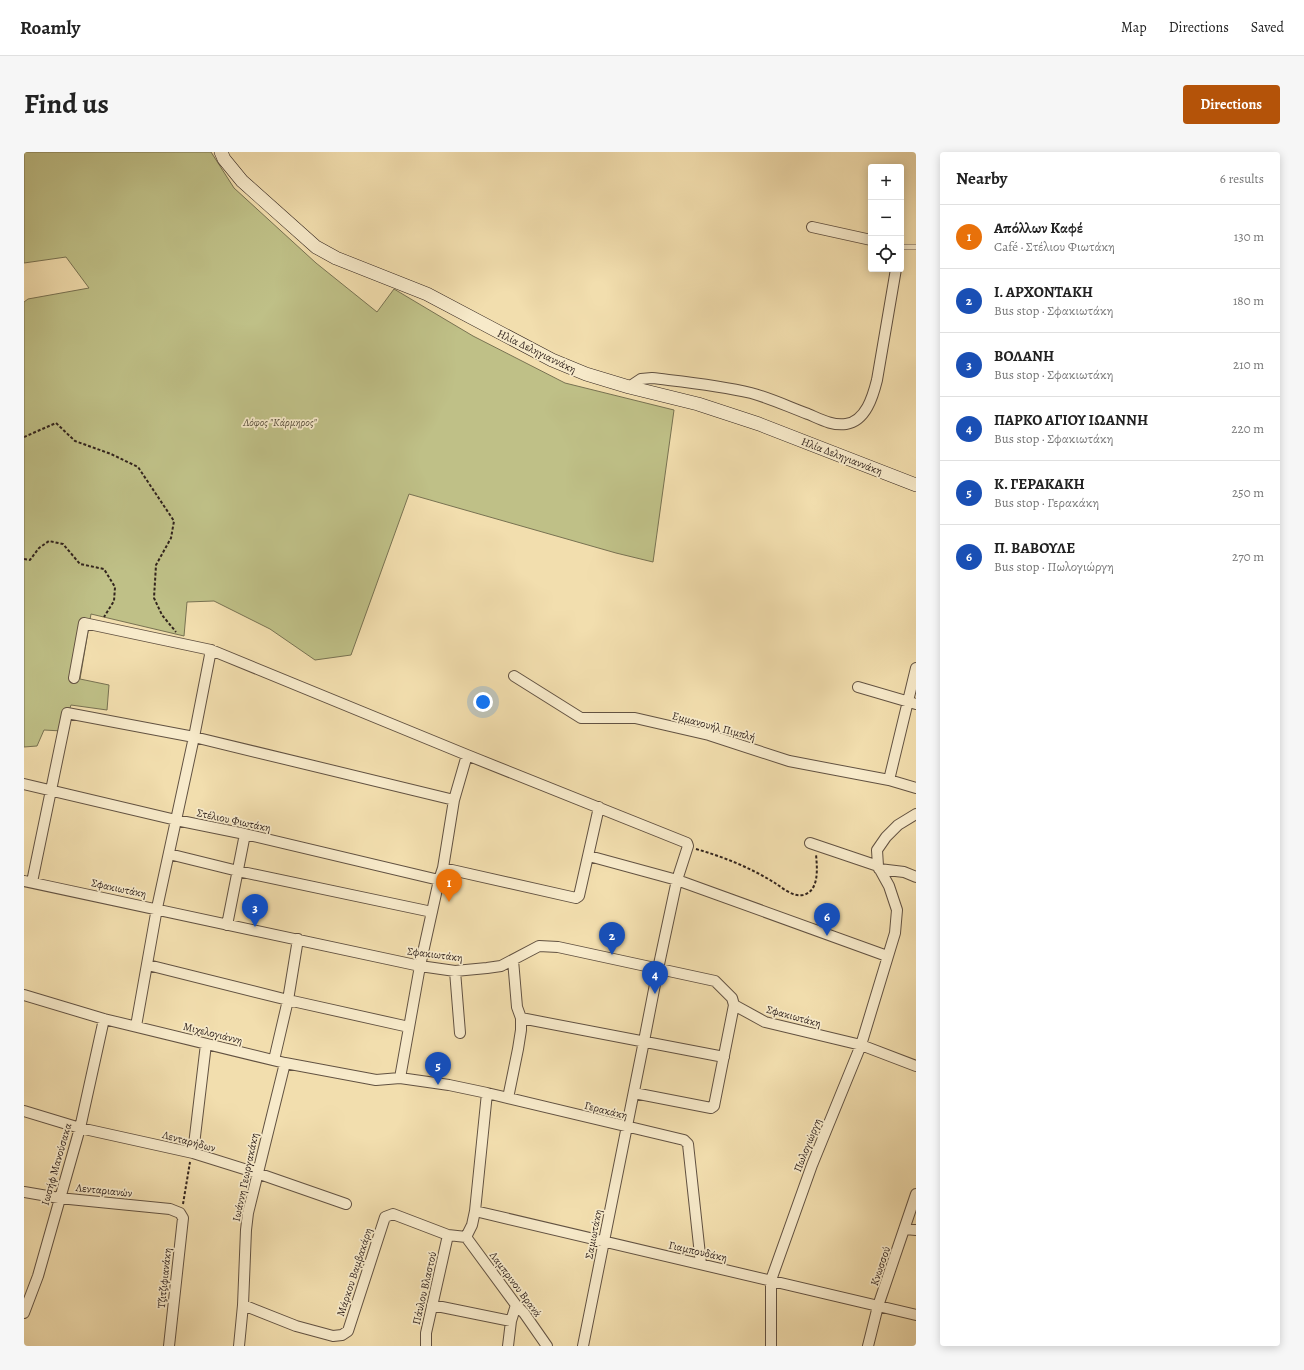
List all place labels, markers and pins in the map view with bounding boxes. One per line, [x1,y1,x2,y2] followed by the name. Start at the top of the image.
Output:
[436,869,462,902] pin: 1
[242,894,268,927] pin: 3
[814,903,840,936] pin: 6
[599,922,625,955] pin: 2
[642,961,668,994] pin: 4
[425,1052,451,1085] pin: 5

